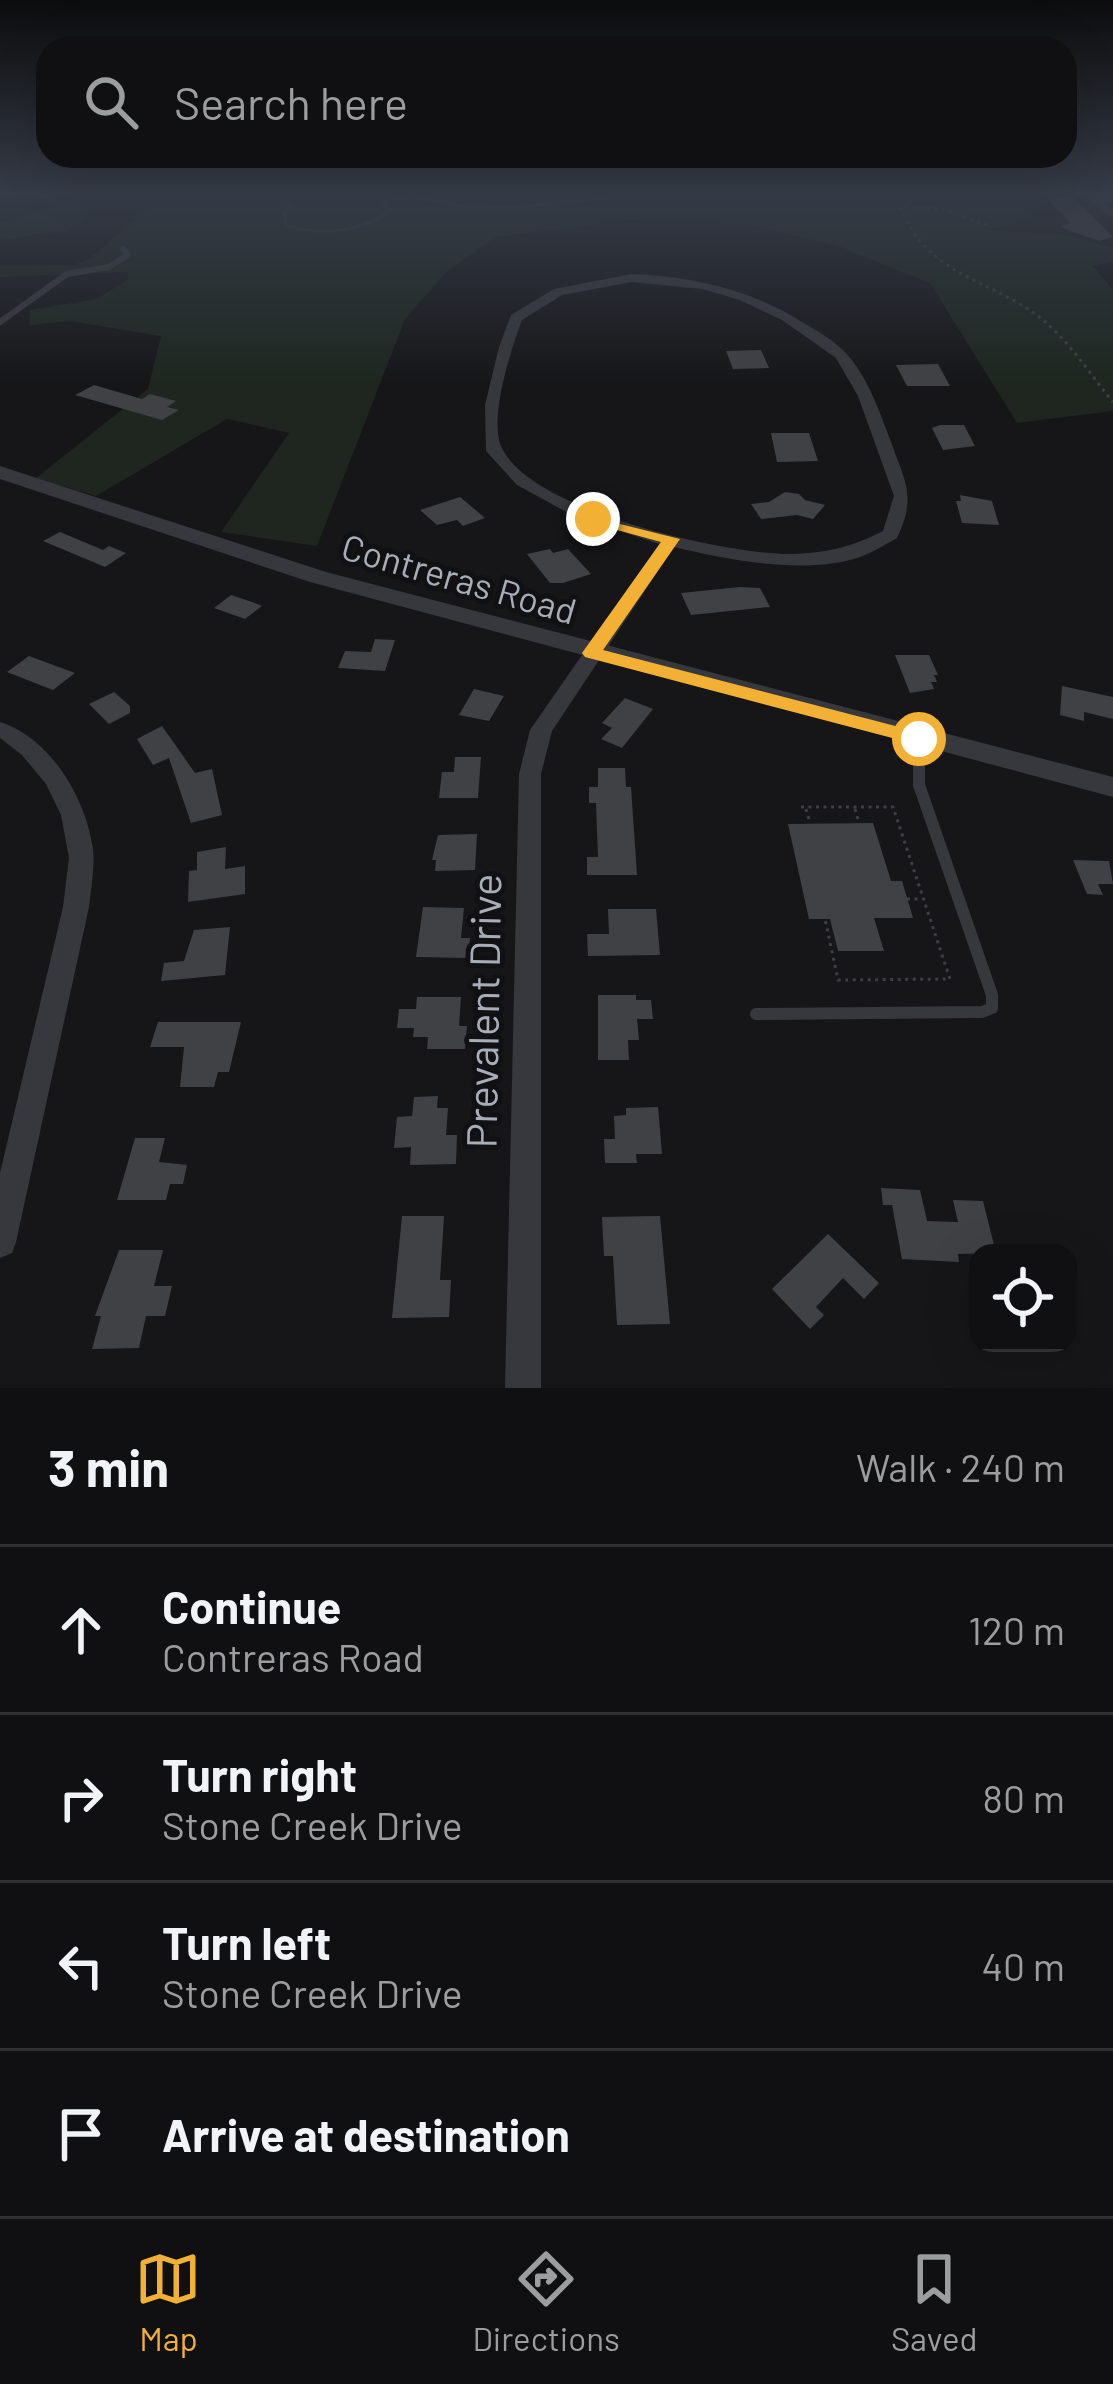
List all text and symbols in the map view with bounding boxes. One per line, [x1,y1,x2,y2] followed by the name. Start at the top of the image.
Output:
[36,36,1077,168] search box
[78,69,144,135] icon: search
[174,75,408,129] text: Search here
[566,492,620,546] route end
[337,524,581,632] street label: Contreras Road
[892,712,946,766] route start
[455,873,509,1149] street label: Prevalent Drive
[969,1244,1077,1352] map controls
[969,1244,1077,1352] button: locate
[48,1436,169,1497] text: 3 min
[856,1443,1065,1490] text: Walk · 240 m
[162,1579,341,1633] text: Continue
[48,1597,114,1663] icon: ahead
[968,1606,1065,1653] text: 120 m
[162,1633,424,1680] text: Contreras Road
[162,1747,357,1801] text: Turn right
[48,1765,114,1831] icon: right
[983,1774,1065,1821] text: 80 m
[162,1801,462,1848] text: Stone Creek Drive
[162,1915,331,1969] text: Turn left
[48,1933,114,1999] icon: left
[981,1942,1065,1989] text: 40 m
[162,1969,462,2016] text: Stone Creek Drive
[48,2101,114,2167] icon: arrive
[162,2107,570,2161] text: Arrive at destination
[135,2246,201,2358] tab: Map
[472,2246,620,2358] tab: Directions
[891,2246,978,2358] tab: Saved

